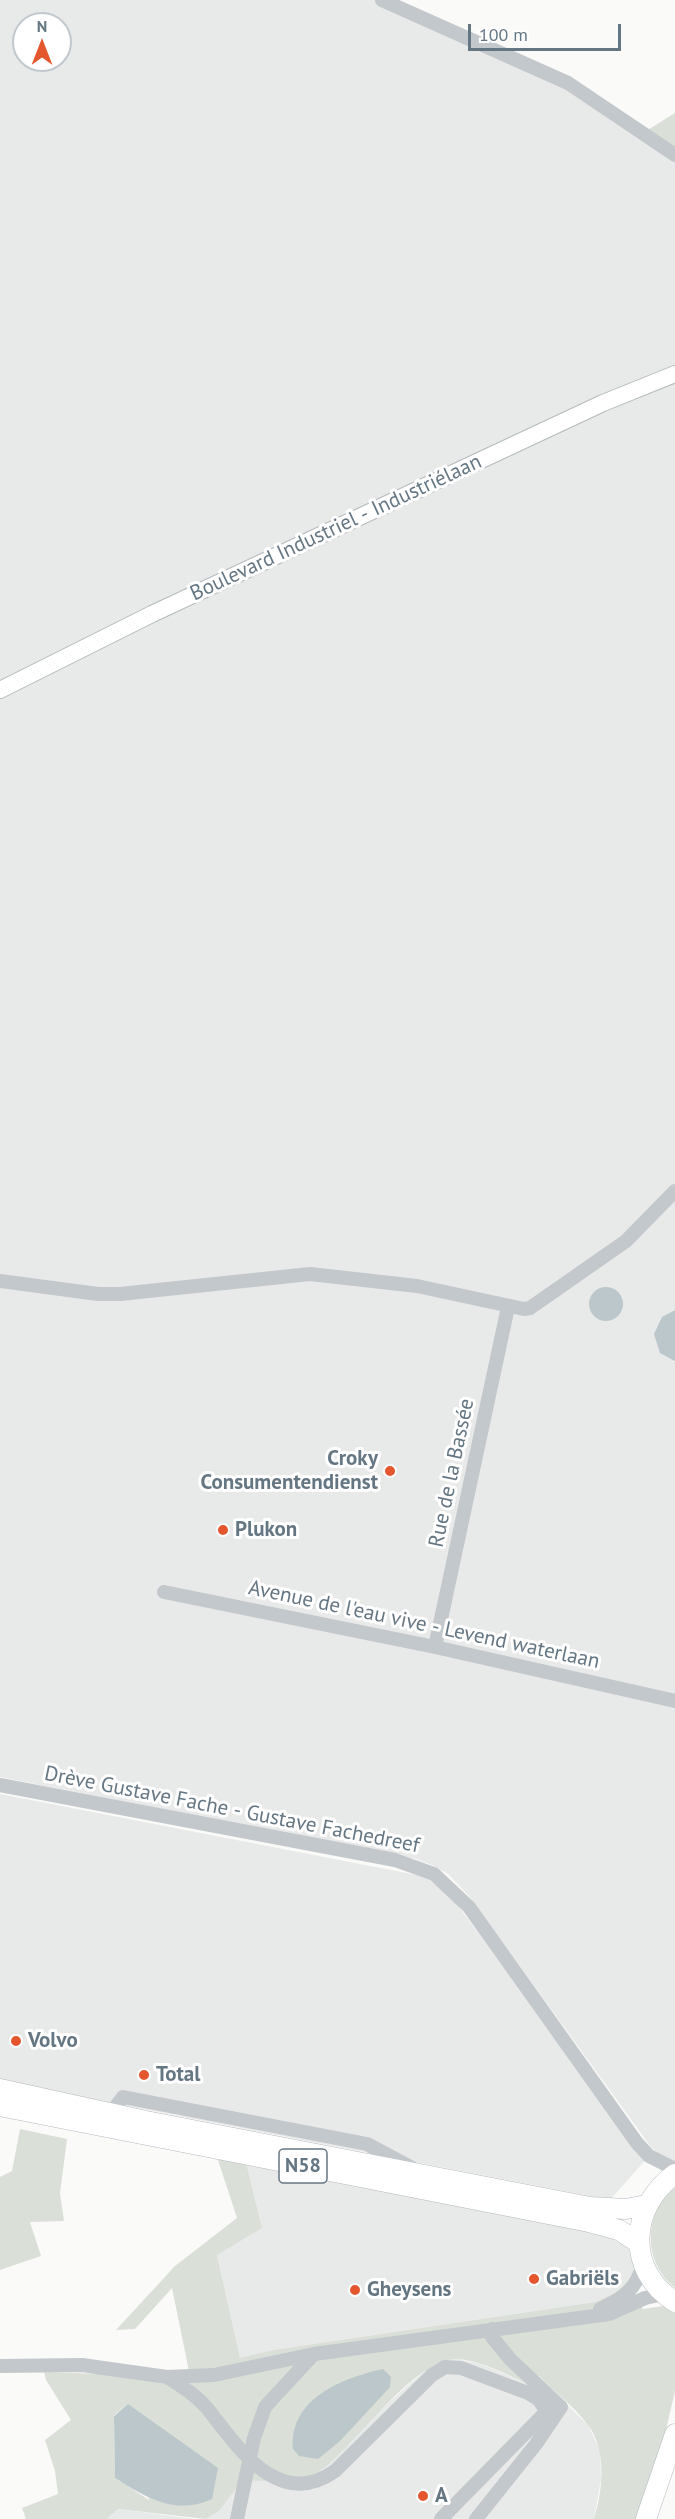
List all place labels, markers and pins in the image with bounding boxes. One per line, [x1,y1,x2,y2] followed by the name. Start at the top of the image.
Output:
[201,1446,378,1496] place label: Croky Consumentendienst
[383,1464,397,1478] marker: Croky Consumentendienst
[235,1517,297,1543] place label: Plukon
[216,1523,230,1537] marker: Plukon
[28,2028,78,2054] place label: Volvo
[9,2034,23,2048] marker: Volvo
[156,2062,200,2088] place label: Total
[137,2068,151,2082] marker: Total
[546,2266,619,2292] place label: Gabriëls
[527,2272,541,2286] marker: Gabriëls
[367,2277,451,2303] place label: Gheysens
[348,2283,362,2297] marker: Gheysens
[435,2483,448,2509] place label: A
[416,2489,430,2503] marker: A

